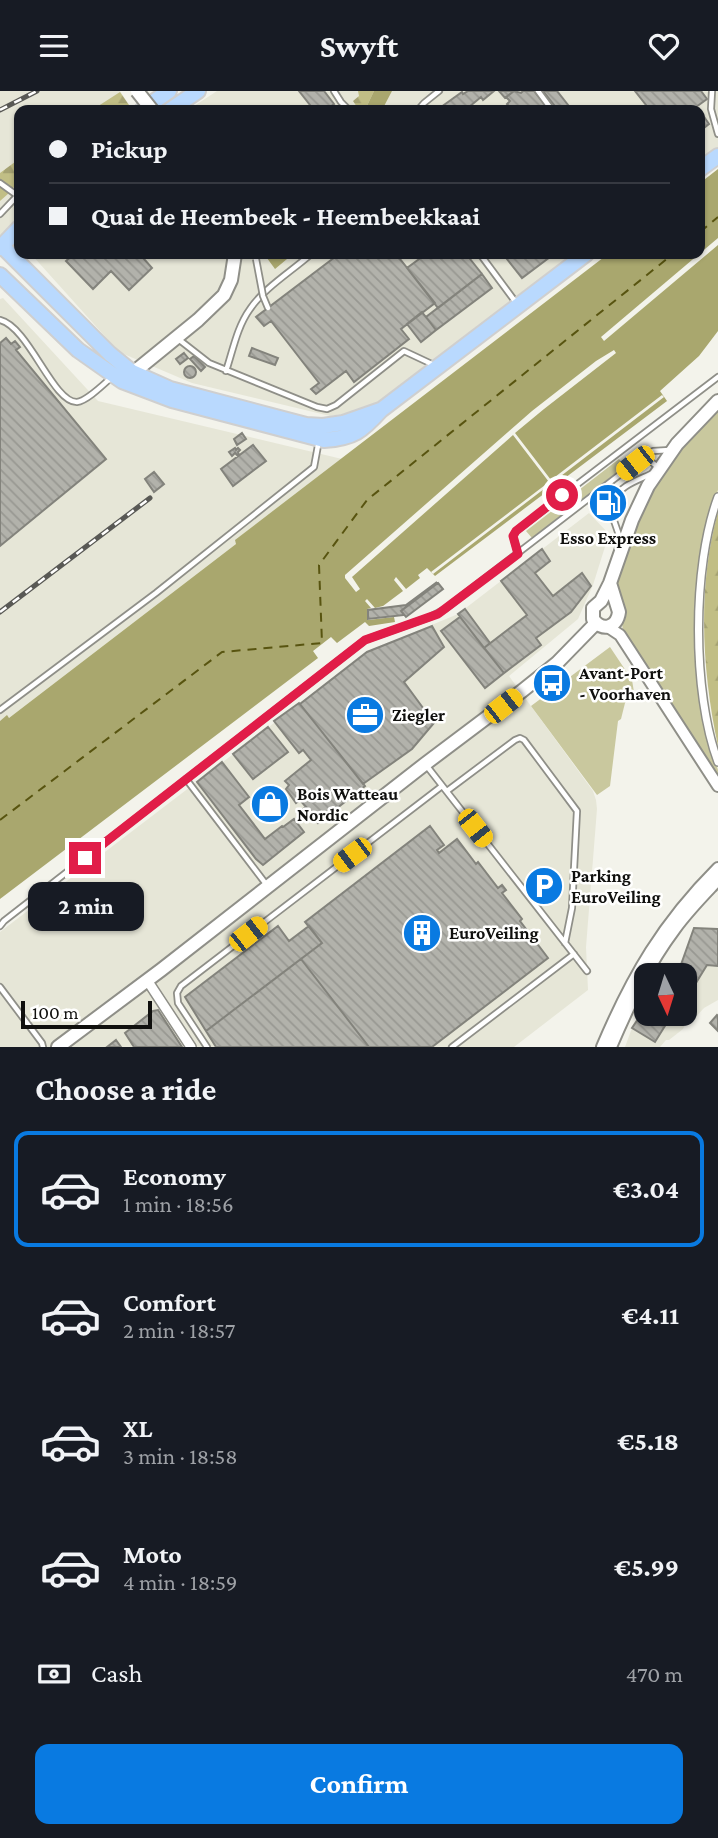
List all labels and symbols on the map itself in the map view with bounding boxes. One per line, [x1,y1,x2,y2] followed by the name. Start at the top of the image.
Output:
[612,442,659,484] car
[546,479,578,511] route start
[587,482,629,524] fuel station icon: Esso Express
[560,528,656,548] place label: Esso Express
[531,662,573,704] bus stop icon: Avant-Port - Voorhaven
[578,663,672,704] place label: Avant-Port - Voorhaven
[480,685,527,727] car
[344,694,386,736] office icon: Ziegler
[392,705,445,725] place label: Ziegler
[249,783,291,825] shop icon: Bois Watteau Nordic
[297,784,399,825] place label: Bois Watteau Nordic
[454,805,497,851] car
[329,834,376,876] car
[69,842,101,874] route end
[523,865,565,907] parking icon: Parking EuroVeiling
[571,866,661,907] place label: Parking EuroVeiling
[27,883,143,931] callout: 2 min
[401,912,443,954] building icon: EuroVeiling
[225,913,272,955] car
[449,923,539,943] place label: EuroVeiling
[634,963,696,1025] north arrow
[21,998,152,1030] scale bar

